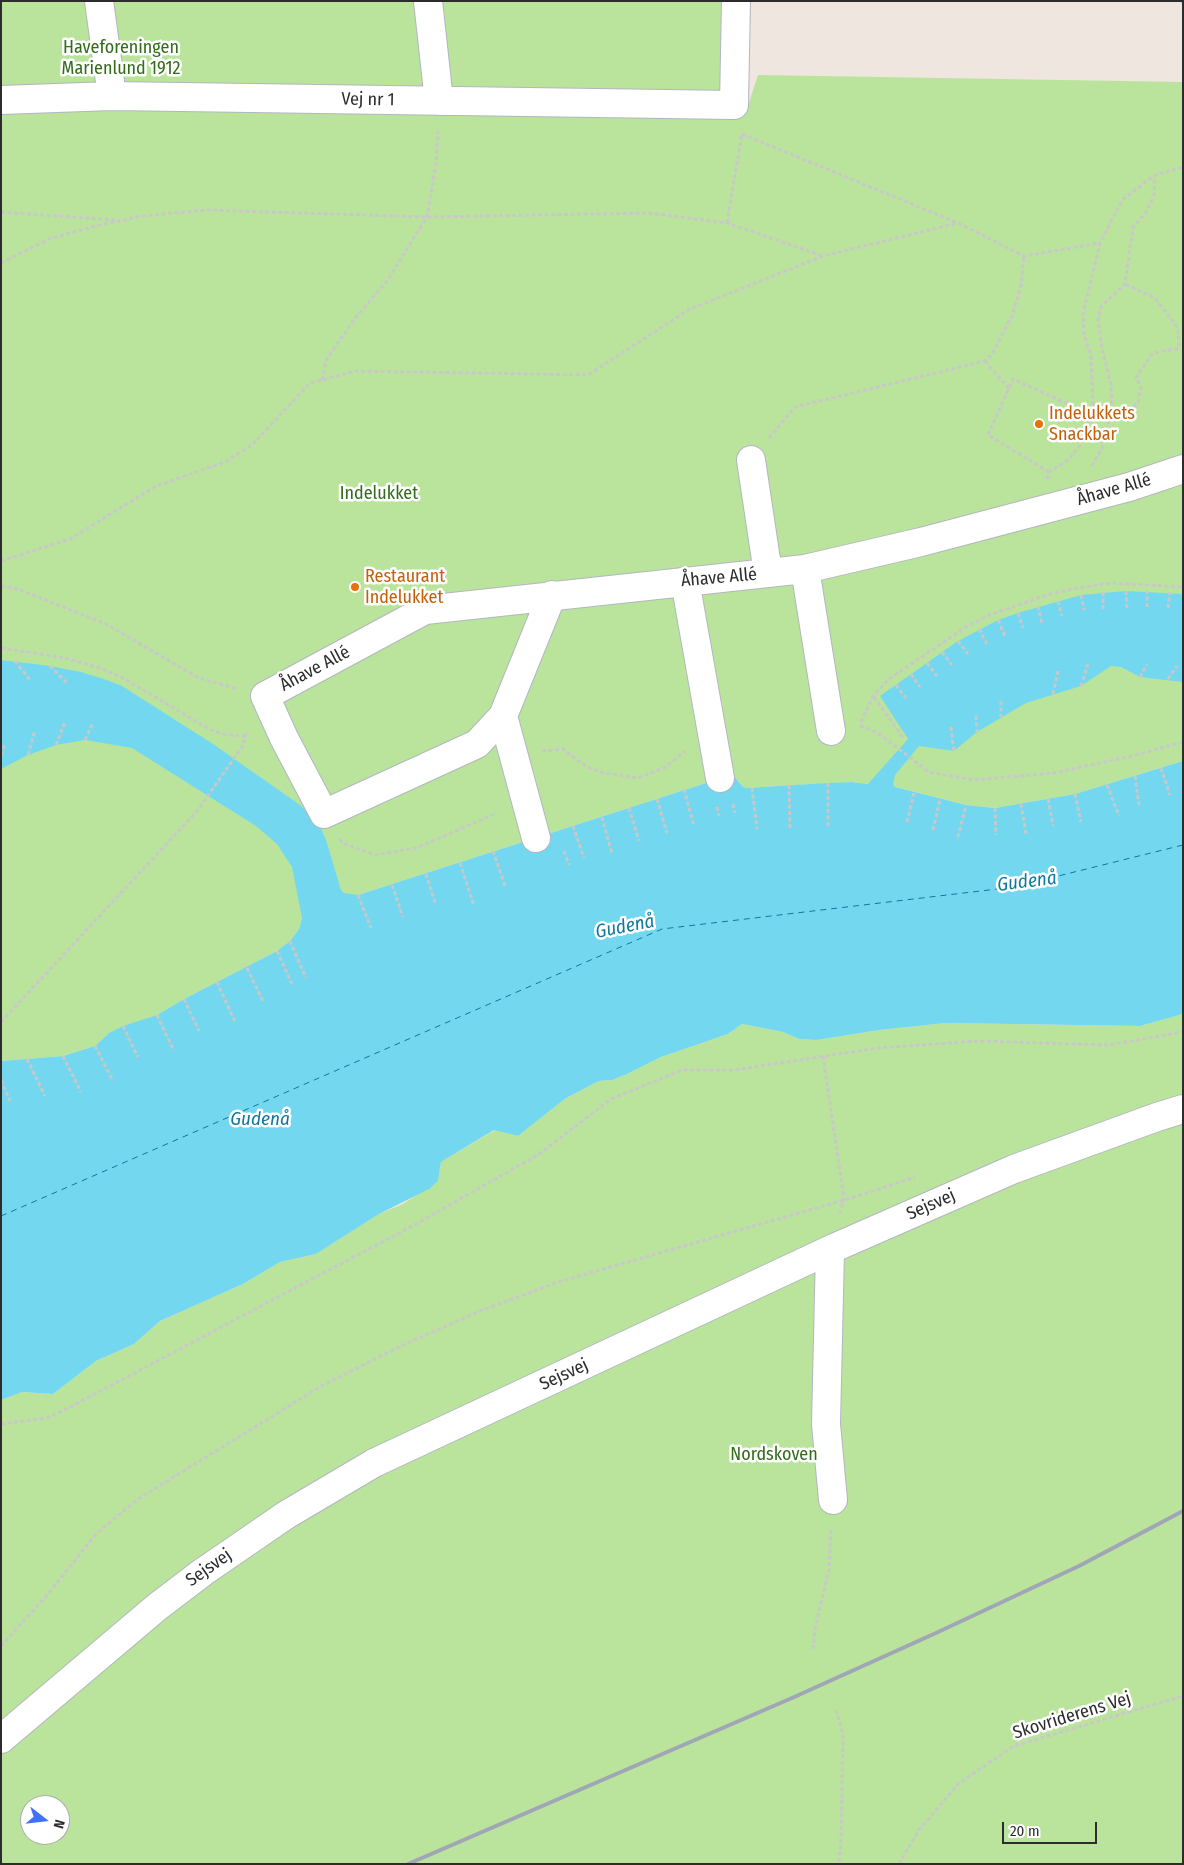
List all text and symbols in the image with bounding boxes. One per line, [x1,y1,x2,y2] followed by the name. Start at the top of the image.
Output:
[62,37,180,80] park label: Haveforeningen Marienlund 1912
[341,89,395,111] street label: Vej nr 1
[1049,403,1135,446] place label: Indelukkets Snackbar
[1033,418,1045,430] marker: Indelukkets Snackbar
[1074,469,1154,511] street label: Åhave Allé
[340,483,418,505] park label: Indelukket
[680,564,758,592] street label: Åhave Allé
[365,566,445,608] place label: Restaurant Indelukket
[349,581,361,593] marker: Restaurant Indelukket
[276,642,354,696] street label: Åhave Allé
[996,867,1058,897] water label: Gudenå
[594,910,656,944] water label: Gudenå
[230,1109,290,1131] water label: Gudenå
[903,1185,959,1225] street label: Sejsvej
[536,1354,592,1396] street label: Sejsvej
[730,1444,818,1466] park label: Nordskoven
[182,1544,236,1592] street label: Sejsvej
[1010,1688,1134,1744] street label: Skovriderens Vej
[20,1795,70,1845] north arrow
[1004,1812,1099,1844] scale bar
[50,1818,68,1830] text: N
[1010,1822,1040,1840] text: 20 m

